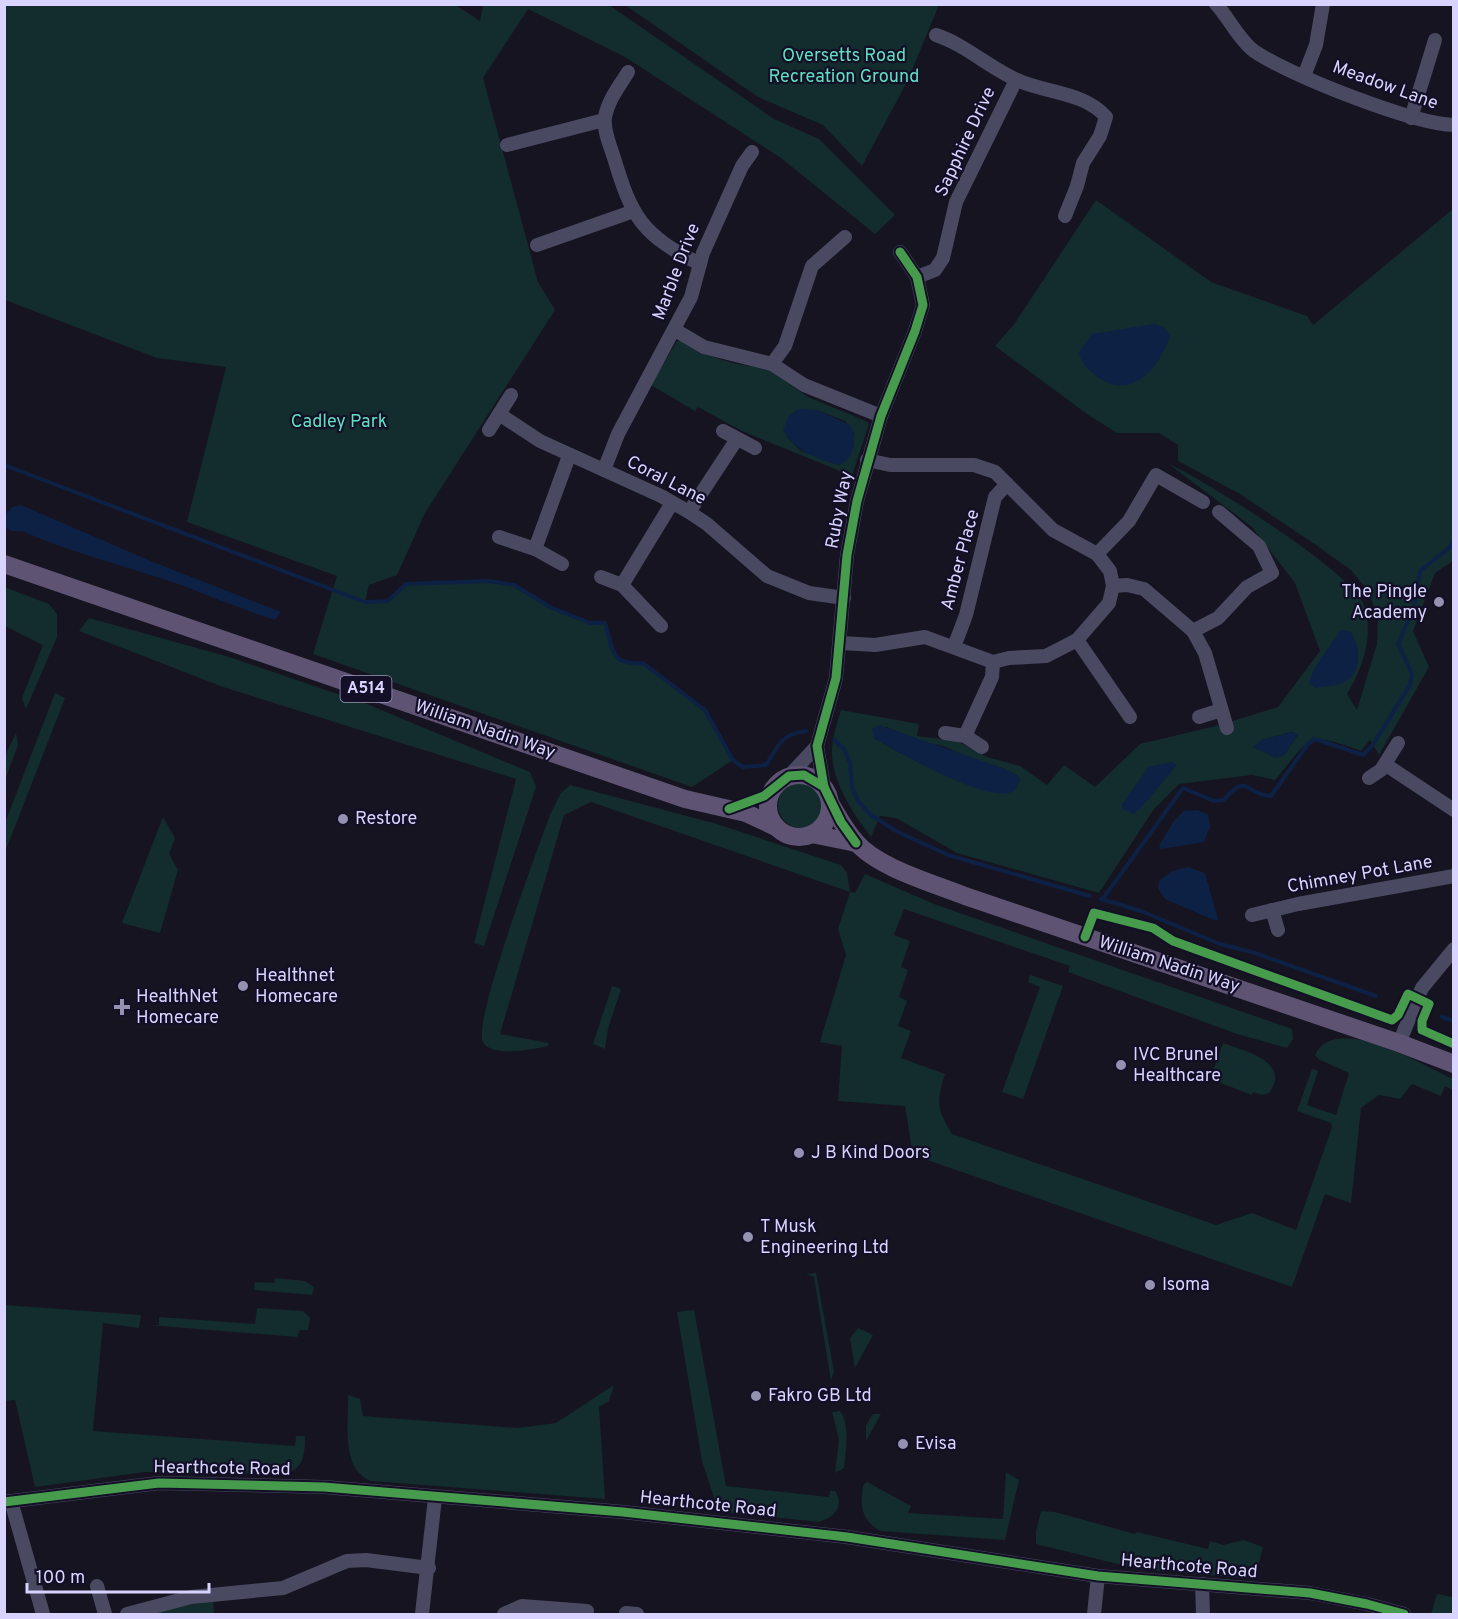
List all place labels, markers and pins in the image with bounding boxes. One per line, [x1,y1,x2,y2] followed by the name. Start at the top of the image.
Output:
[1341,581,1427,625] place label: The Pingle Academy
[1432,595,1446,609] marker: The Pingle Academy
[355,808,417,831] place label: Restore
[336,812,350,826] marker: Restore
[255,965,338,1009] place label: Healthnet Homecare
[236,979,250,993] marker: Healthnet Homecare
[136,986,219,1030] place label: HealthNet Homecare
[113,998,131,1016] marker: HealthNet Homecare
[1133,1044,1221,1088] place label: IVC Brunel Healthcare
[1114,1058,1128,1072] marker: IVC Brunel Healthcare
[811,1142,930,1165] place label: J B Kind Doors
[792,1146,806,1160] marker: J B Kind Doors
[760,1216,889,1260] place label: T Musk Engineering Ltd
[741,1230,755,1244] marker: T Musk Engineering Ltd
[1162,1274,1210,1297] place label: Isoma
[1143,1278,1157,1292] marker: Isoma
[768,1385,872,1408] place label: Fakro GB Ltd
[749,1389,763,1403] marker: Fakro GB Ltd
[915,1433,956,1456] place label: Evisa
[896,1437,910,1451] marker: Evisa

